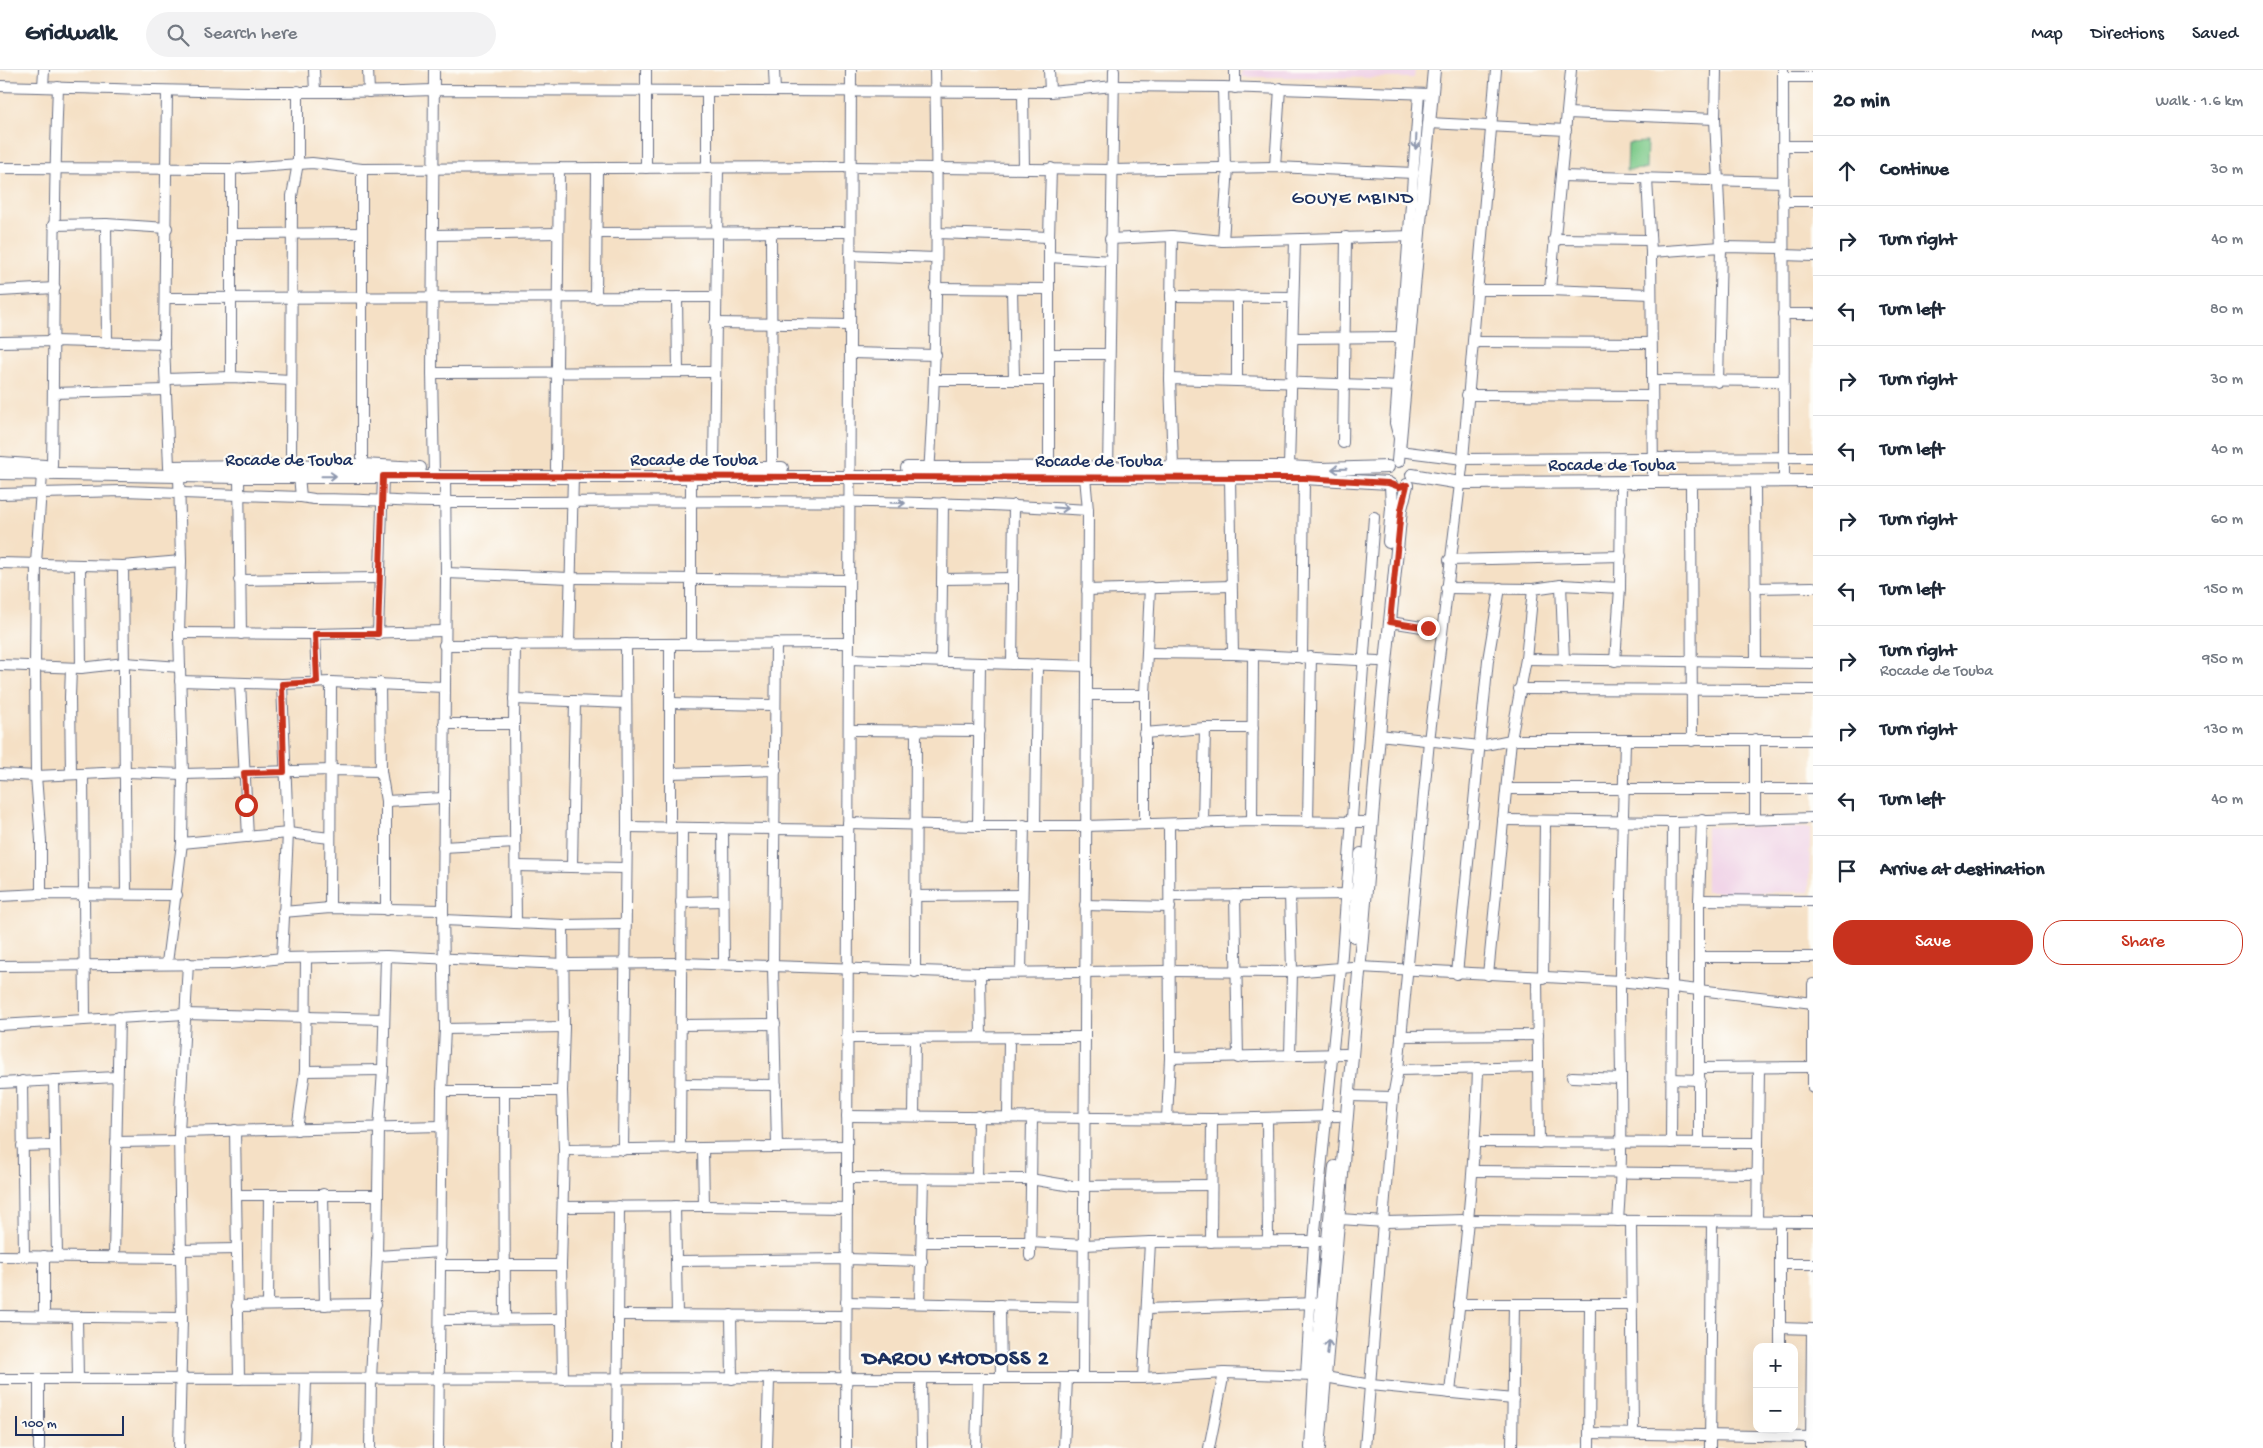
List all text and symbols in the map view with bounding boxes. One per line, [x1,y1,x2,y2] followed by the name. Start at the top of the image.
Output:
[146,12,496,57] search box
[25,20,116,49] text: Gridwalk
[164,21,192,49] icon: search
[204,23,297,46] text: Search here
[2031,24,2063,45] text: Map
[2091,24,2164,45] text: Directions
[2192,24,2238,45] text: Saved
[1833,90,1890,115] text: 20 min
[2155,93,2243,112] text: Walk · 1.6 km
[1411,134,1420,150] one-way arrow
[1833,157,1861,185] icon: ahead
[1880,159,1949,182] text: Continue
[2210,161,2243,180] text: 30 m
[1292,188,1414,211] district label: GOUYE MBIND
[1833,227,1861,255] icon: right
[1880,229,1956,252] text: Turn right
[2211,231,2243,250] text: 40 m
[1833,297,1861,325] icon: left
[1880,299,1944,322] text: Turn left
[2210,301,2243,320] text: 80 m
[1833,367,1861,395] icon: right
[1880,369,1956,392] text: Turn right
[2210,371,2243,390] text: 30 m
[1833,437,1861,465] icon: left
[1880,439,1944,462] text: Turn left
[2211,441,2243,460] text: 40 m
[225,451,354,472] street label: Rocade de Touba
[630,451,759,472] street label: Rocade de Touba
[1035,452,1164,473] street label: Rocade de Touba
[1548,456,1677,477] street label: Rocade de Touba
[1331,464,1348,474] one-way arrow
[320,471,336,481] one-way arrow
[890,498,906,508] one-way arrow
[1052,504,1068,513] one-way arrow
[1833,507,1861,535] icon: right
[1880,509,1956,532] text: Turn right
[2211,511,2243,530] text: 60 m
[1833,577,1861,605] icon: left
[1880,579,1944,602] text: Turn left
[2204,581,2243,600] text: 150 m
[1417,617,1440,640] route end
[1880,640,1956,663] text: Turn right
[1833,647,1861,675] icon: right
[2202,651,2243,670] text: 950 m
[1880,663,1993,682] text: Rocade de Touba
[1833,717,1861,745] icon: right
[1880,719,1956,742] text: Turn right
[2204,721,2243,740] text: 130 m
[1833,787,1861,815] icon: left
[1880,789,1944,812] text: Turn left
[2211,791,2243,810] text: 40 m
[235,794,258,817] route start
[1833,857,1861,885] icon: arrive
[1880,859,2044,882] text: Arrive at destination
[1833,920,2033,965] button: Save
[2043,920,2243,965] button: Share
[1323,1339,1333,1355] one-way arrow
[1753,1343,1798,1433] map controls
[1753,1343,1798,1388] button: +
[861,1347,1049,1373] district label: DAROU KHODOSS 2
[1753,1388,1798,1433] button: −
[15,1413,124,1436] scale bar
[22,1416,57,1433] text: 100 m

